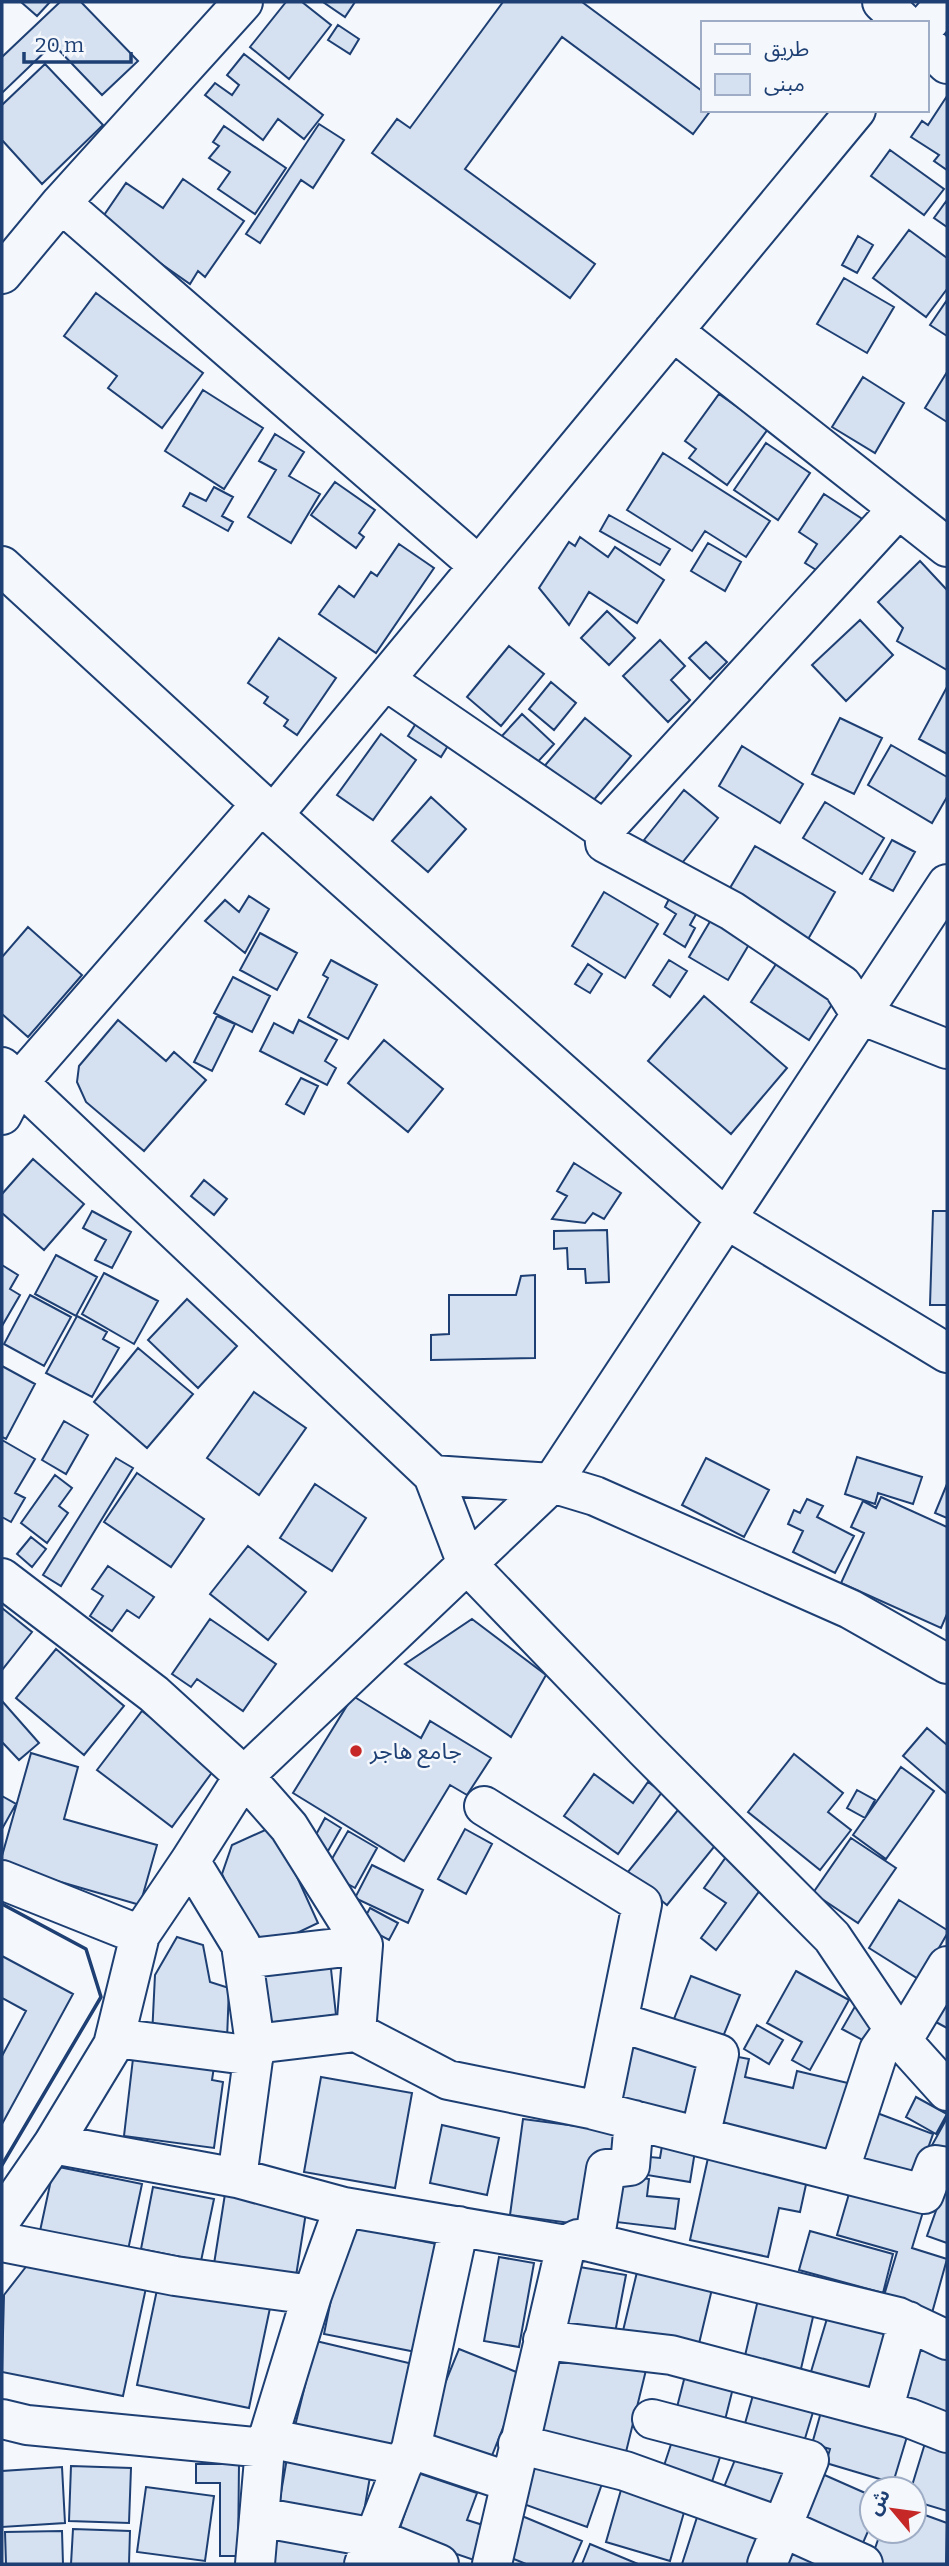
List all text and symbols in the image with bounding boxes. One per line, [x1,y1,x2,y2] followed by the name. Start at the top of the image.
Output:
[24,21,131,65] scale bar
[701,21,928,112] legend
[35,32,84,58] text: 20 m
[764,36,809,62] text: طريق
[764,71,805,97] text: مبنى
[369,1737,462,1768] place label: جامع هاجر
[348,1743,364,1759] marker: جامع هاجر
[858,2475,928,2545] north arrow
[862,2485,895,2519] text: ش

